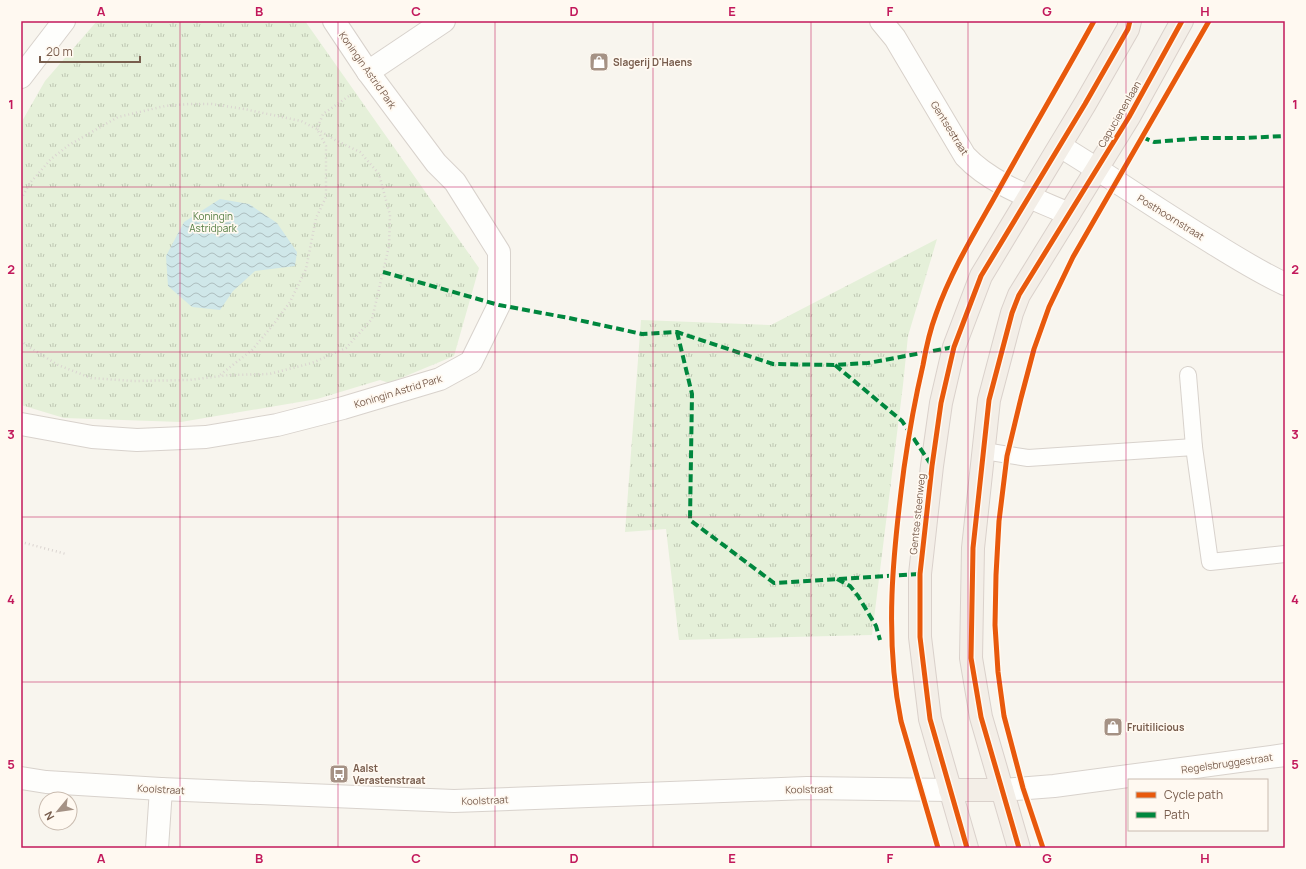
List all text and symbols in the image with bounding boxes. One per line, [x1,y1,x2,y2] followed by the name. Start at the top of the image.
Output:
[97,2,106,20] text: A
[255,2,263,20] text: B
[411,2,421,20] text: C
[569,2,579,20] text: D
[728,2,736,20] text: E
[887,2,894,20] text: F
[1042,2,1052,20] text: G
[1200,2,1210,20] text: H
[336,29,400,112] street label: Koningin Astrid Park
[40,38,140,64] scale bar
[46,43,73,60] text: 20 m
[588,51,610,73] shop icon: Slagerij D'Haens
[613,55,693,69] place label: Slagerij D'Haens
[1094,78,1144,150] street label: Capucienenlaan
[8,95,14,113] text: 1
[1292,95,1298,113] text: 1
[928,98,972,158] street label: Gentsestraat
[1135,191,1207,243] street label: Posthoornstraat
[189,209,238,235] park label: Koningin Astridpark
[7,260,15,278] text: 2
[1291,260,1299,278] text: 2
[352,371,445,411] street label: Koningin Astrid Park
[7,425,15,443] text: 3
[1291,425,1299,443] text: 3
[906,473,928,555] street label: Gentse steenweg
[7,590,15,608] text: 4
[1291,590,1299,608] text: 4
[1102,716,1124,738] shop icon: Fruitilicious
[1127,720,1185,734] place label: Fruitilicious
[1180,750,1274,776] street label: Regelsbruggestraat
[7,755,15,773] text: 5
[1291,755,1299,773] text: 5
[353,761,426,787] place label: Aalst Verastenstraat
[328,763,350,785] bus stop icon: Aalst Verastenstraat
[1128,779,1268,831] legend
[137,781,185,797] street label: Koolstraat
[785,782,833,796] street label: Koolstraat
[1164,786,1223,803] text: Cycle path
[38,791,78,831] north arrow
[461,792,509,808] street label: Koolstraat
[1164,806,1190,823] text: Path
[40,809,57,823] text: N
[97,849,106,867] text: A
[255,849,263,867] text: B
[411,849,421,867] text: C
[569,849,579,867] text: D
[728,849,736,867] text: E
[887,849,894,867] text: F
[1042,849,1052,867] text: G
[1200,849,1210,867] text: H

